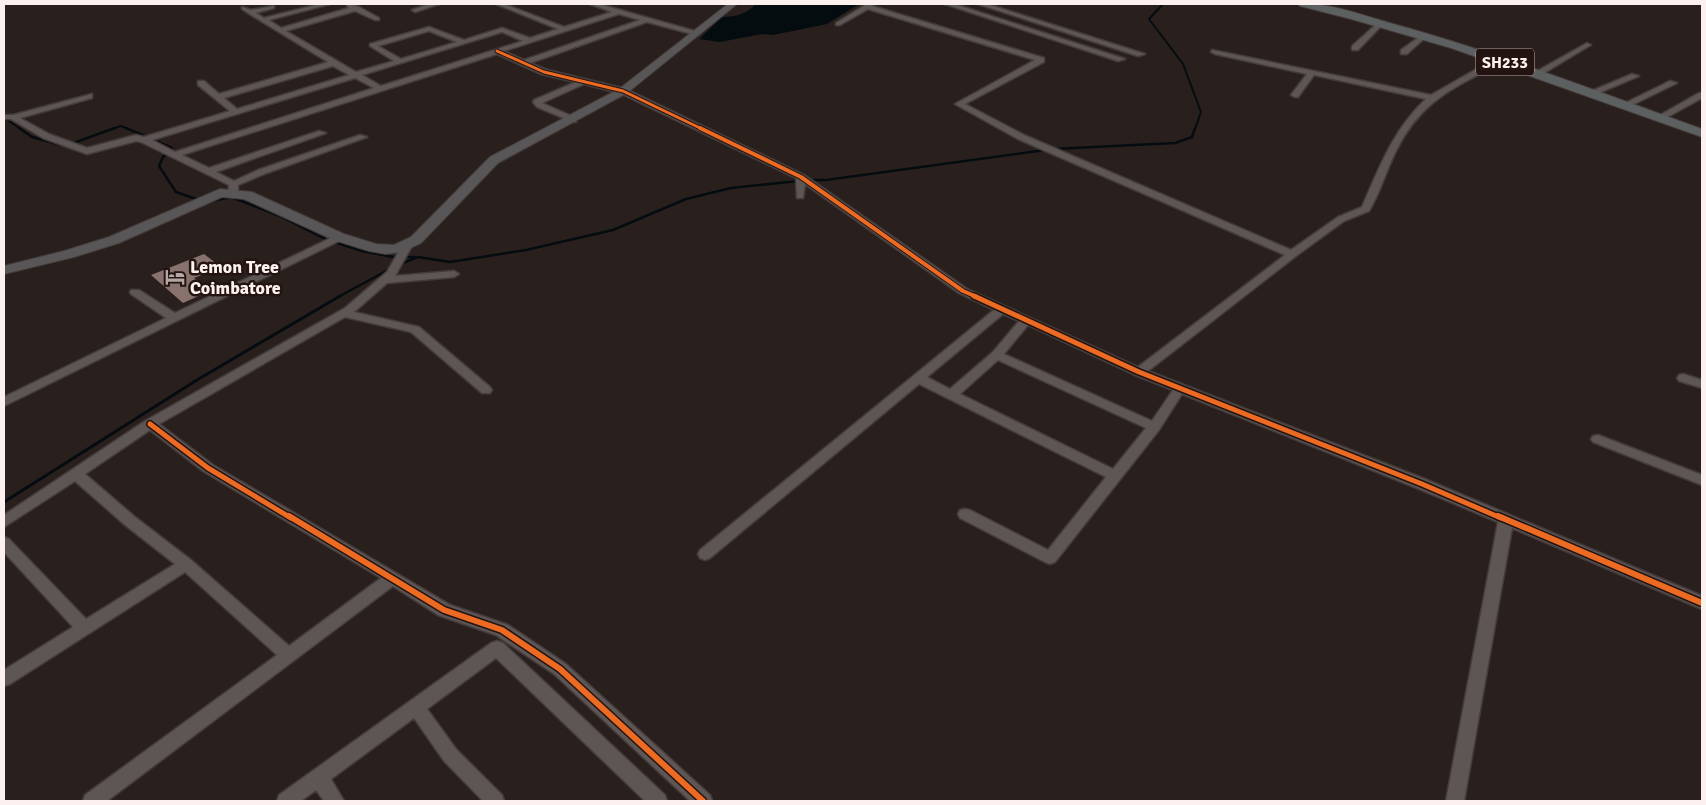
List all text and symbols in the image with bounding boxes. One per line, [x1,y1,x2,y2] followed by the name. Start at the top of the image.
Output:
[1476,48,1534,76] road number: SH233
[190,256,281,299] place label: Lemon Tree Coimbatore
[164,266,186,288] hotel icon: Lemon Tree Coimbatore

